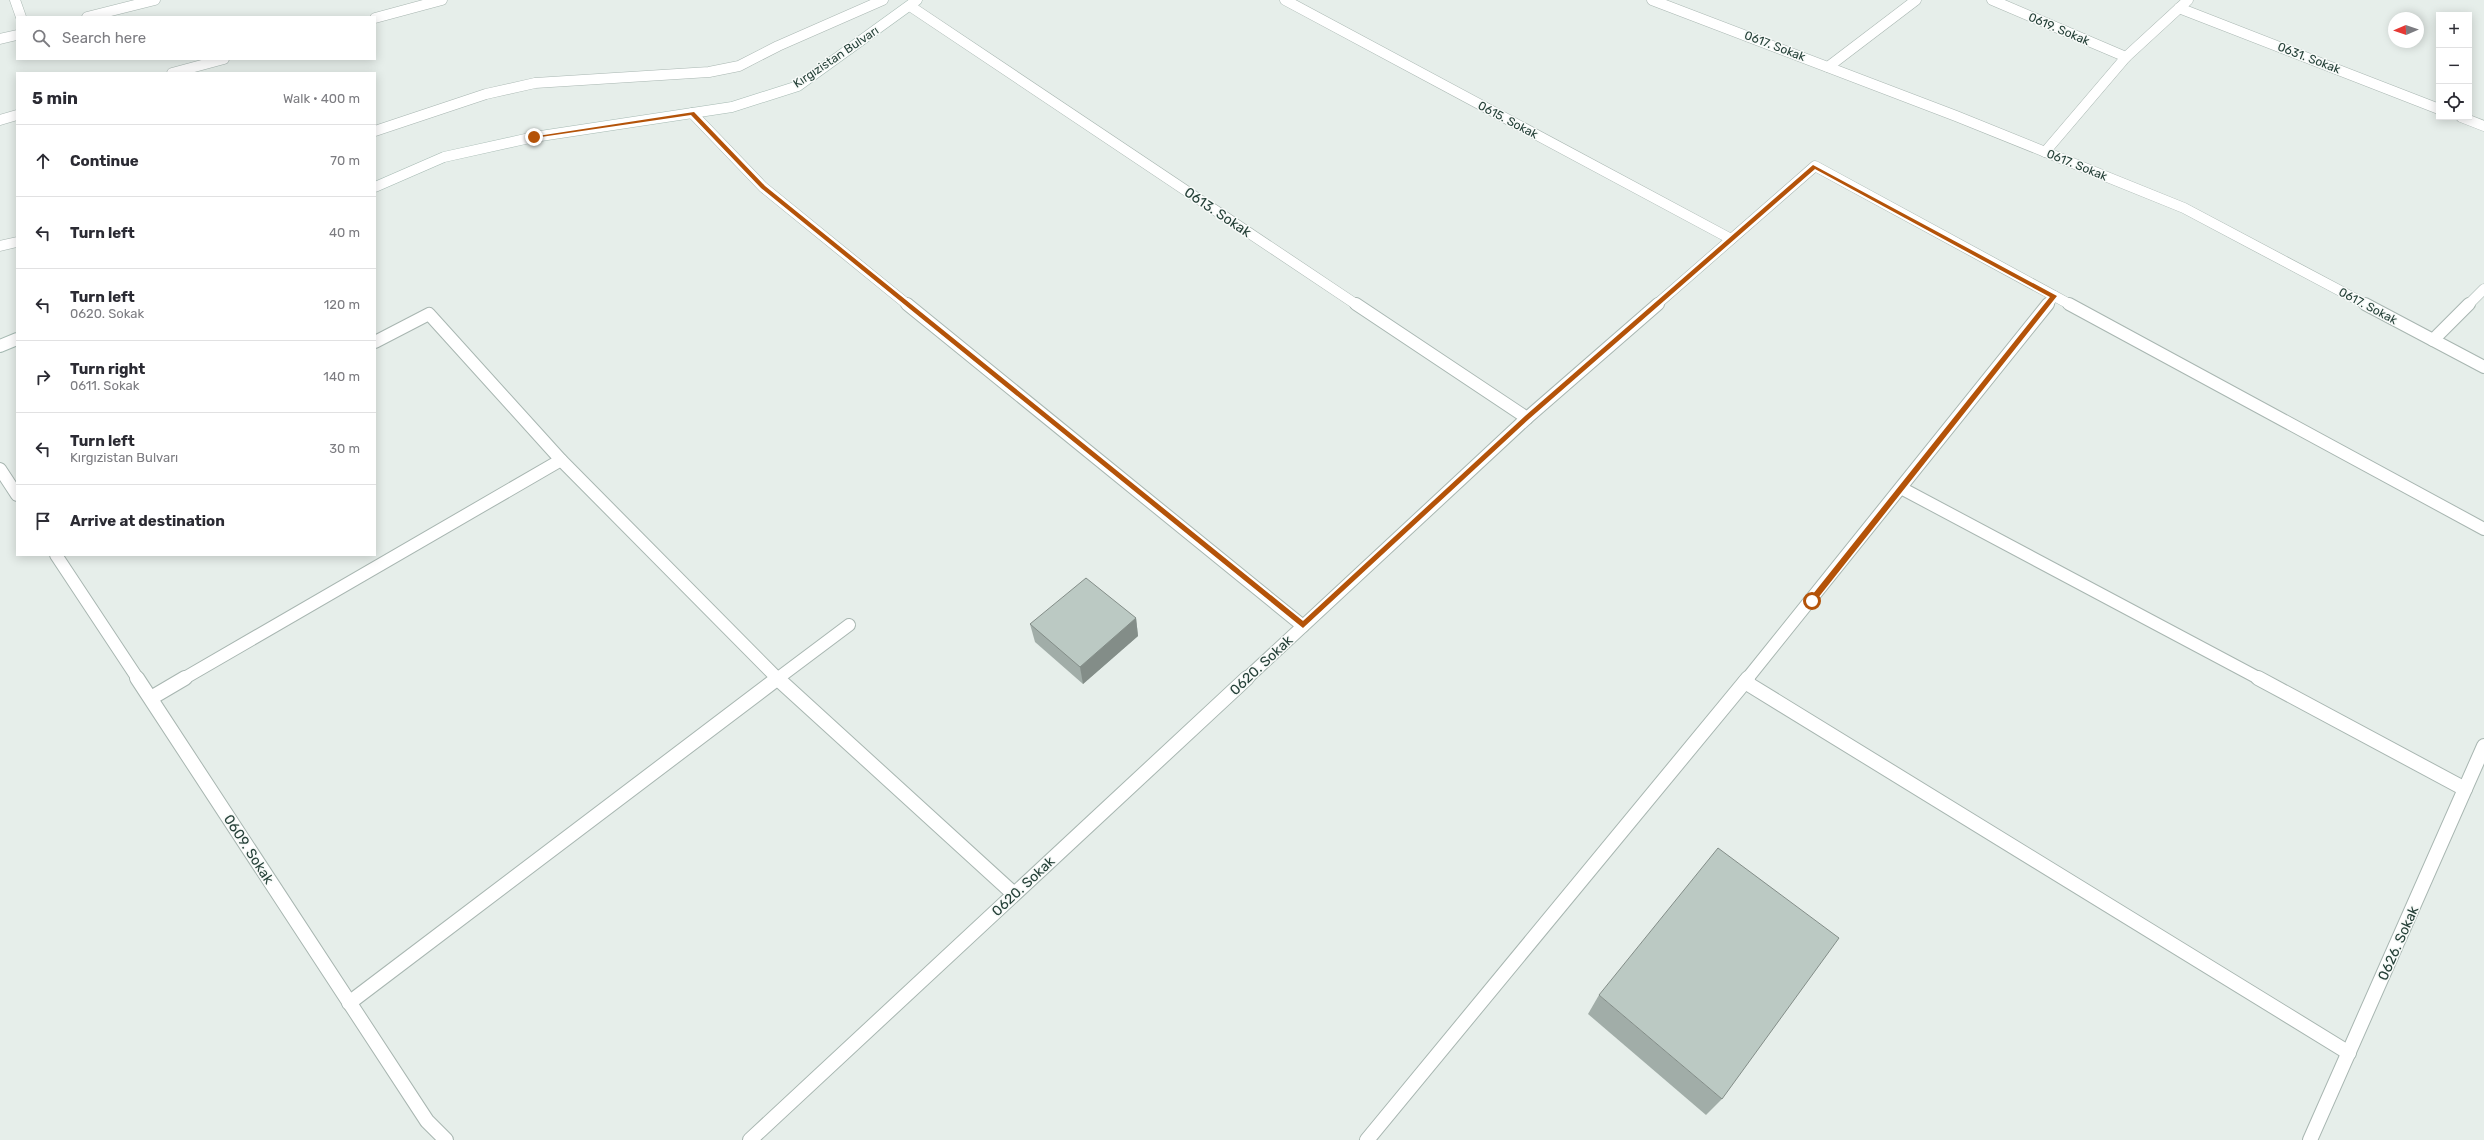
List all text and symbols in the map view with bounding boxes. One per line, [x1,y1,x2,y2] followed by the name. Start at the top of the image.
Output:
[2026,10,2093,49] street label: 0619. Sokak
[2388,12,2424,48] north arrow
[2436,12,2472,120] map controls
[2436,12,2472,48] button: +
[16,16,376,60] search box
[791,23,881,91] street label: Kırgızistan Bulvarı
[30,27,52,49] icon: search
[1742,28,1808,64] street label: 0617. Sokak
[62,29,146,47] text: Search here
[2276,40,2343,77] street label: 0631. Sokak
[2436,48,2472,84] button: −
[2436,84,2472,120] button: locate
[32,88,78,108] text: 5 min
[283,91,360,106] text: Walk · 400 m
[1476,98,1541,142] street label: 0615. Sokak
[525,128,543,146] route end
[2045,146,2110,184] street label: 0617. Sokak
[32,150,54,172] icon: ahead
[70,152,139,170] text: Continue
[330,153,360,168] text: 70 m
[1181,184,1255,241] street label: 0613. Sokak
[32,222,54,244] icon: left
[70,224,135,242] text: Turn left
[329,225,360,240] text: 40 m
[2336,285,2400,328] street label: 0617. Sokak
[70,288,135,306] text: Turn left
[32,294,54,316] icon: left
[324,297,360,312] text: 120 m
[70,306,144,321] text: 0620. Sokak
[70,360,145,378] text: Turn right
[32,366,54,388] icon: right
[323,369,360,384] text: 140 m
[70,378,139,393] text: 0611. Sokak
[70,432,135,450] text: Turn left
[32,438,54,460] icon: left
[329,441,360,456] text: 30 m
[70,450,178,465] text: Kırgızistan Bulvarı
[32,510,54,532] icon: arrive
[70,512,225,530] text: Arrive at destination
[1803,592,1821,610] route start
[1226,631,1297,699] street label: 0620. Sokak
[220,811,278,888] street label: 0609. Sokak
[988,852,1059,920] street label: 0620. Sokak
[2374,903,2423,983] street label: 0626. Sokak

